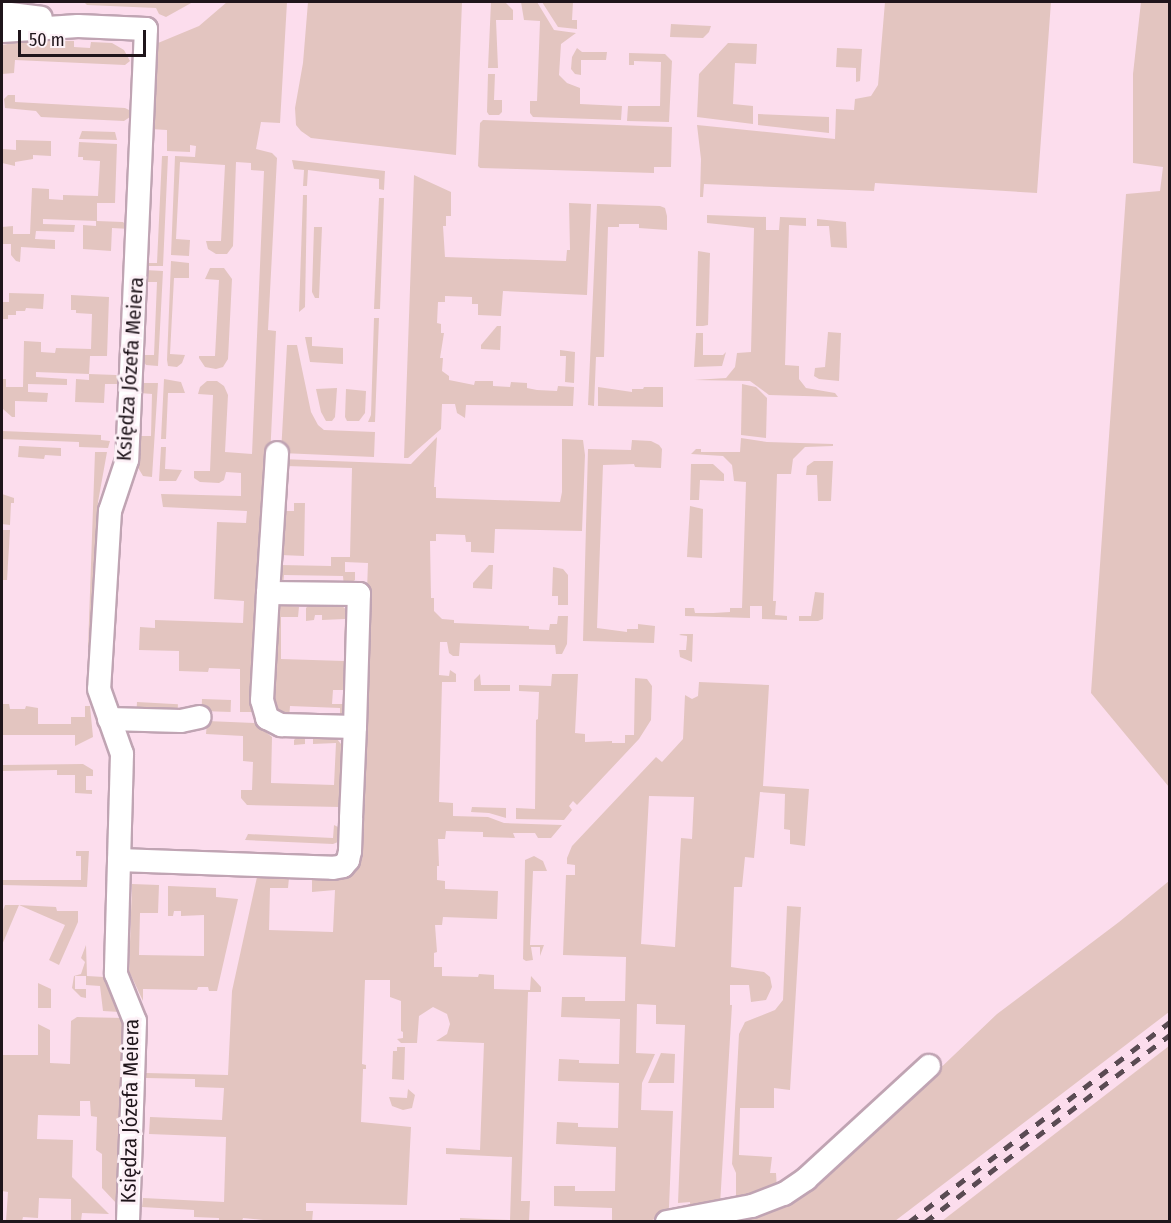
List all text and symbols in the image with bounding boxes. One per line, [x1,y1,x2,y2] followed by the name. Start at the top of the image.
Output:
[21,18,148,56] scale bar
[29,29,65,51] text: 50 m
[111,276,149,462] street label: Księdza Józefa Meiera
[116,1019,144,1203] street label: Księdza Józefa Meiera

